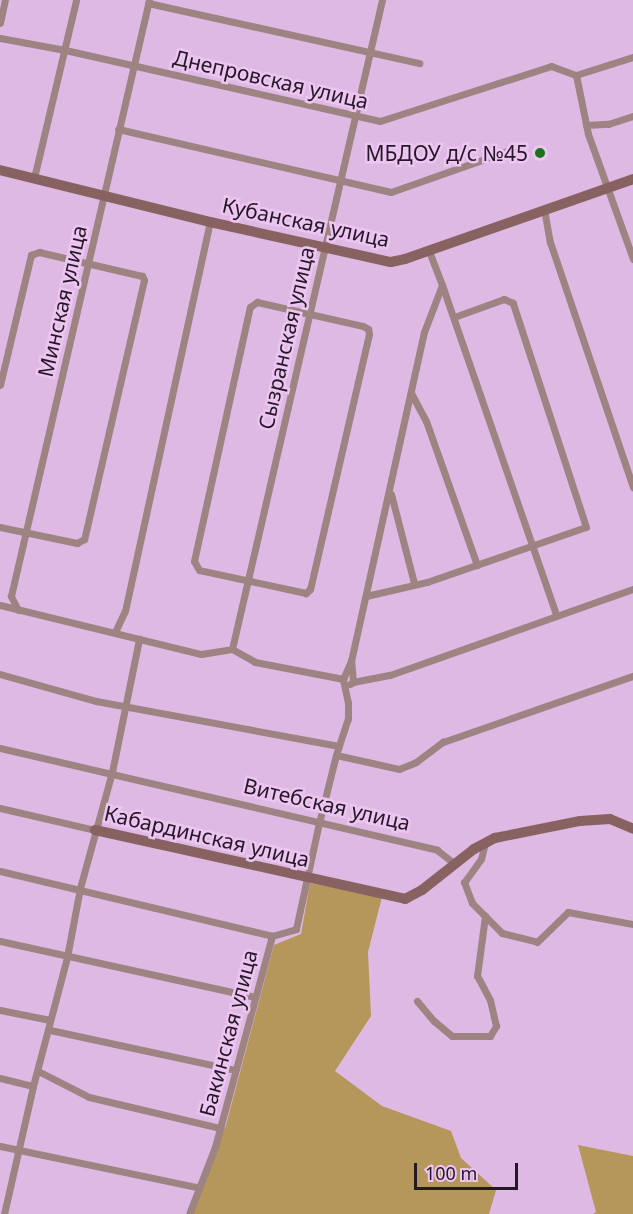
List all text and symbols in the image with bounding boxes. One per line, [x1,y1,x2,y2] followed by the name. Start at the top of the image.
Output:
[171,44,371,114] street label: Днепровская улица
[365,140,528,166] place label: МБДОУ д/с №45
[533,146,547,160] marker: МБДОУ д/с №45
[220,192,392,252] street label: Кубанская улица
[32,223,92,379] street label: Минская улица
[253,244,319,432] street label: Сызранская улица
[241,773,413,835] street label: Витебская улица
[102,800,312,872] street label: Кабардинская улица
[194,947,262,1119] street label: Бакинская улица
[417,1151,520,1189] scale bar
[425,1161,477,1185] text: 100 m

